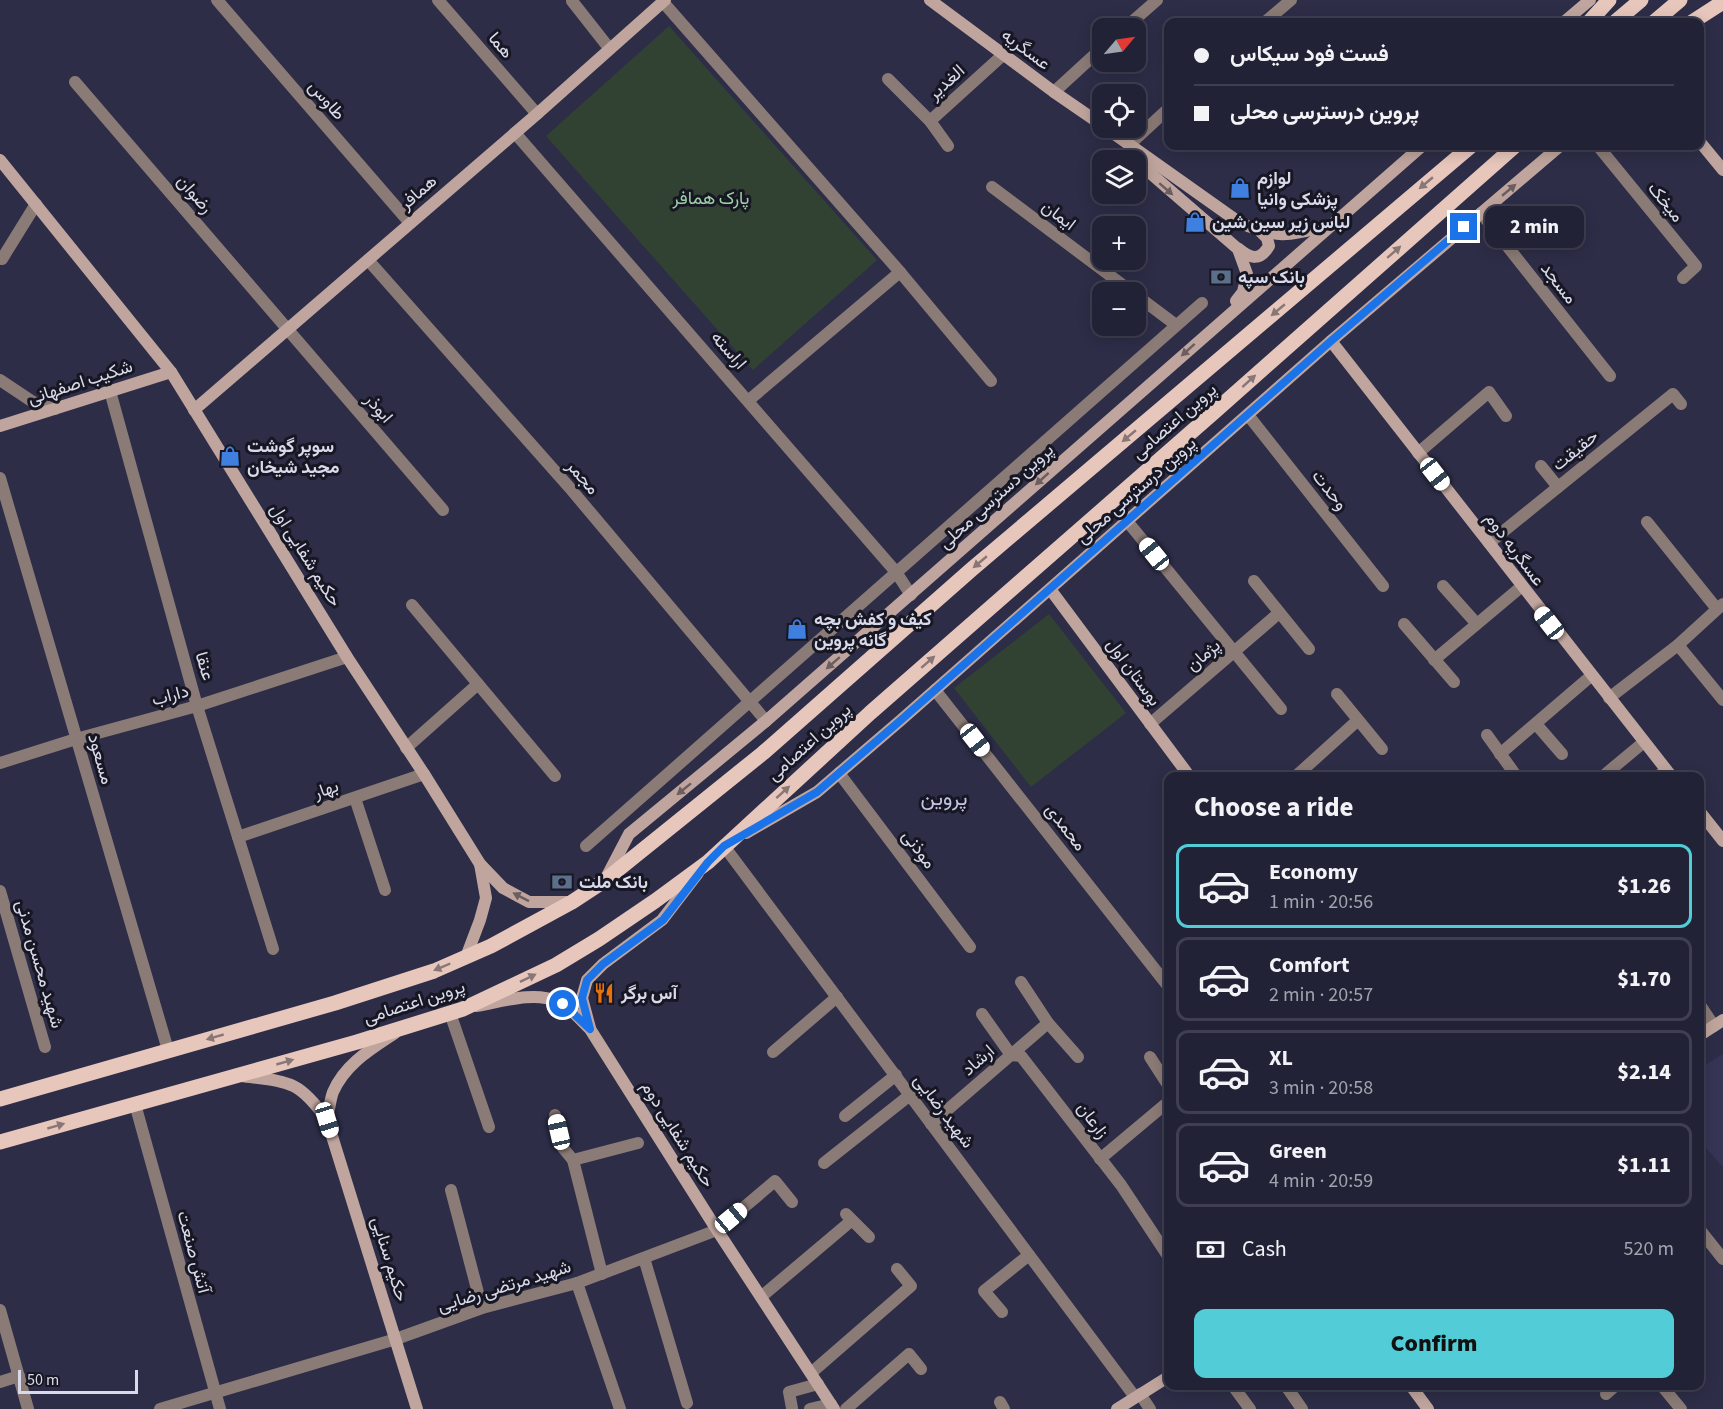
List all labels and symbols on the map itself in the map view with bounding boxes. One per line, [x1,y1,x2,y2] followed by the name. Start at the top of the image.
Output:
[1092,18,1146,72] north arrow
[996,23,1055,76] street label: عسگریه
[482,27,519,64] street label: هما
[921,59,970,107] street label: الغدیر
[302,75,351,126] street label: طاوس
[1257,166,1338,212] place label: لوازم پزشکی وانیا
[171,169,219,219] street label: رضوان
[393,169,443,216] street label: همافر
[1228,176,1252,200] shop icon: لوازم پزشکی وانیا
[1418,177,1434,190] one-way arrow
[1642,177,1690,228] street label: میخک
[1158,182,1173,195] one-way arrow
[1501,183,1517,196] one-way arrow
[672,186,749,211] park label: پارک همافر
[1036,194,1081,237] street label: ایمان
[1485,206,1584,248] callout: 2 min
[1183,210,1207,234] shop icon: لباس زیر سین شین
[1212,210,1350,235] place label: لباس زیر سین شین
[1450,213,1477,240] route end
[1386,246,1401,259] one-way arrow
[1534,257,1583,309] street label: مسجد
[1209,265,1233,289] bank icon: بانک سپه
[1238,265,1305,290] place label: بانک سپه
[1271,303,1286,316] one-way arrow
[705,326,752,375] street label: اراسته
[1181,343,1196,356] one-way arrow
[24,354,136,411] street label: شکیب اصفهانی
[1241,374,1256,388] one-way arrow
[1126,377,1222,465] street label: پروین اعتصامی
[358,387,399,429] street label: ابوذر
[1547,424,1604,477] street label: حقیقت
[1122,429,1137,442] one-way arrow
[1071,431,1202,550] street label: پروین درسترسی محلی
[247,434,340,480] place label: سوپر گوشت مجید شیخان
[933,438,1059,555] street label: پروین دسترسی محلی
[218,444,242,468] shop icon: سوپر گوشت مجید شیخان
[560,454,605,500] street label: مجمر
[1417,454,1453,494] car
[1306,465,1353,516] street label: وحدت
[1035,472,1050,485] one-way arrow
[264,499,347,612] street label: حکیم شفایی اول
[1479,507,1551,591] street label: عسگریه دوم
[1136,534,1172,574] car
[972,555,988,568] one-way arrow
[1531,603,1567,643] car
[814,607,932,653] place label: کیف و کفش بچه گانه پروین
[785,617,809,641] shop icon: کیف و کفش بچه گانه پروین
[1100,633,1167,711] street label: بوستان اول
[1181,633,1226,677] street label: پژمان
[188,649,221,684] street label: عنقا
[825,656,840,670] one-way arrow
[920,656,936,669] one-way arrow
[149,679,192,712] street label: داراب
[762,698,857,787] street label: پروین اعتصامی
[957,720,993,760] car
[81,731,120,787] street label: مسعود
[309,774,342,806] street label: بهار
[676,782,691,795] one-way arrow
[921,783,967,813] district label: پروین
[775,786,790,799] one-way arrow
[1039,798,1092,856] street label: محمدی
[896,825,942,874] street label: موذنی
[550,870,574,894] bank icon: بانک ملت
[579,870,648,895] place label: بانک ملت
[512,892,529,902] one-way arrow
[9,897,70,1031] street label: شهید محسن مدنی
[432,962,450,972] one-way arrow
[360,974,468,1031] street label: پروین اعتصامی
[519,974,537,984] one-way arrow
[592,981,616,1005] restaurant icon: آس برگر
[620,981,678,1006] place label: آس برگر
[549,990,576,1017] route start
[206,1033,224,1042] one-way arrow
[956,1039,1000,1082] street label: ارشاد
[276,1057,294,1066] one-way arrow
[907,1069,980,1154] street label: شهید رضایی
[635,1076,720,1192] street label: حکیم شفایی دوم
[1071,1097,1115,1144] street label: زارعان
[313,1100,341,1140] car
[546,1112,572,1152] car
[47,1121,65,1130] one-way arrow
[711,1200,751,1236] car
[171,1208,217,1298] street label: آتش صنعت
[365,1214,414,1305] street label: حکیم سنایی
[434,1254,574,1319] street label: شهید مرتضی رضایی
[18,1367,138,1394] scale bar

